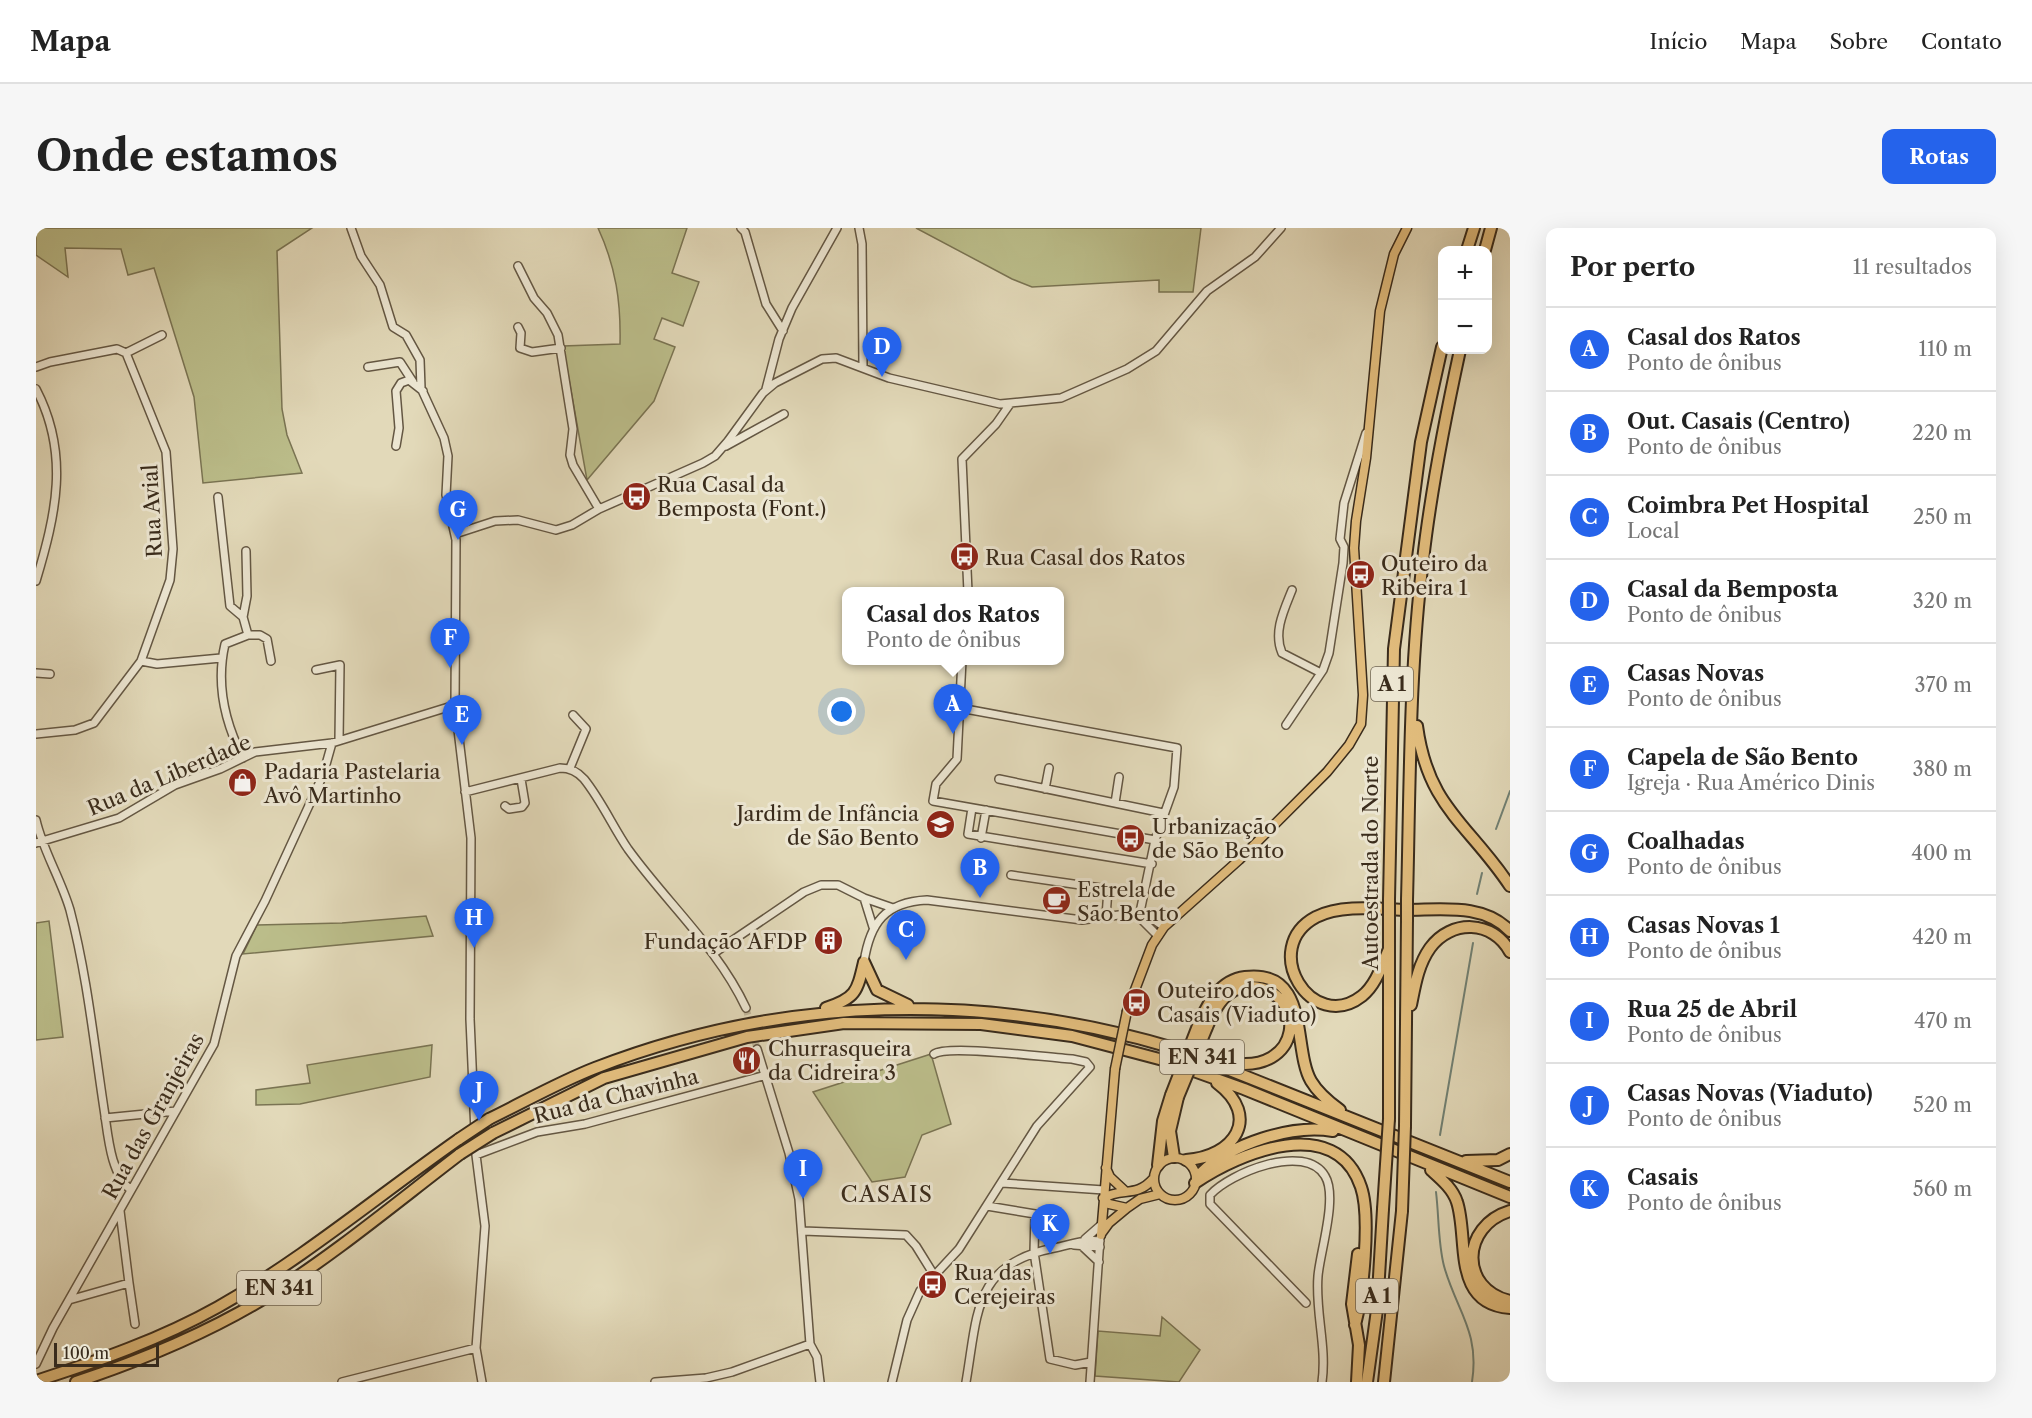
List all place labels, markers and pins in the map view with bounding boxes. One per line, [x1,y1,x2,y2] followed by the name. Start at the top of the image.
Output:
[862,328,902,377] pin: D
[657,472,826,521] place label: Rua Casal da Bemposta (Font.)
[620,480,652,512] bus stop icon: Rua Casal da Bemposta (Font.)
[438,490,478,540] pin: G
[948,541,980,573] bus stop icon: Rua Casal dos Ratos
[985,545,1185,570] place label: Rua Casal dos Ratos
[1381,551,1489,600] place label: Outeiro da Ribeira 1
[1344,559,1376,591] bus stop icon: Outeiro da Ribeira 1
[430,618,470,668] pin: F
[934,684,972,734] pin: A
[442,696,482,745] pin: E
[263,759,442,808] place label: Padaria Pastelaria Avô Martinho
[227,767,259,799] shop icon: Padaria Pastelaria Avô Martinho
[733,801,920,850] place label: Jardim de Infância de São Bento
[924,809,956,841] school or university icon: Jardim de Infância de São Bento
[1152,814,1284,863] place label: Urbanização de São Bento
[1115,822,1147,854] bus stop icon: Urbanização de São Bento
[960,848,1000,898] pin: B
[1077,877,1179,926] place label: Estrela de São Bento
[1040,885,1072,917] cafe icon: Estrela de São Bento
[454,898,494,948] pin: H
[886,910,926,960] pin: C
[812,925,844,957] building icon: Fundação AFDP
[644,929,807,954] place label: Fundação AFDP
[1157,978,1316,1027] place label: Outeiro dos Casais (Viaduto)
[1120,986,1152,1018] bus stop icon: Outeiro dos Casais (Viaduto)
[768,1036,913,1085] place label: Churrasqueira da Cidreira 3
[731,1044,763,1076] restaurant icon: Churrasqueira da Cidreira 3
[460,1072,498,1121] pin: J
[784,1150,822,1199] pin: I
[1030,1204,1070,1254] pin: K
[954,1260,1055,1309] place label: Rua das Cerejeiras
[917,1268,949,1300] bus stop icon: Rua das Cerejeiras

